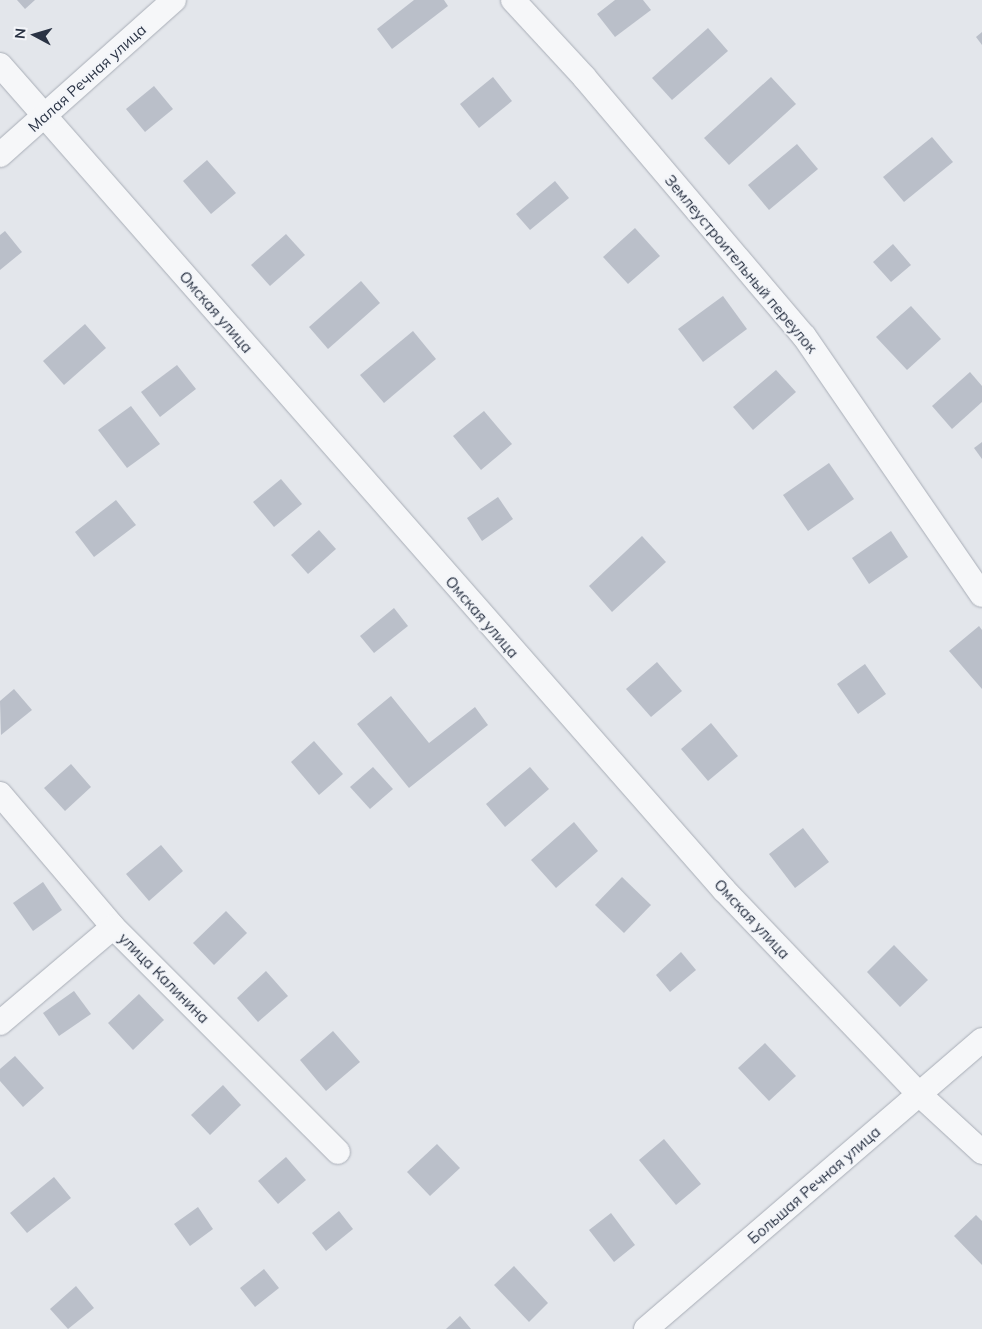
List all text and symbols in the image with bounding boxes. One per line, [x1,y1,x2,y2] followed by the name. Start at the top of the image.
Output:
[10,10,60,60] north arrow
[24,20,150,136] street label: Малая Речная улица
[11,27,30,40] text: N
[661,171,821,357] street label: Землеустроительный переулок
[176,267,256,357] street label: Омская улица
[442,572,522,662] street label: Омская улица
[711,875,793,963] street label: Омская улица
[115,929,213,1027] street label: улица Калинина
[744,1123,884,1247] street label: Большая Речная улица

